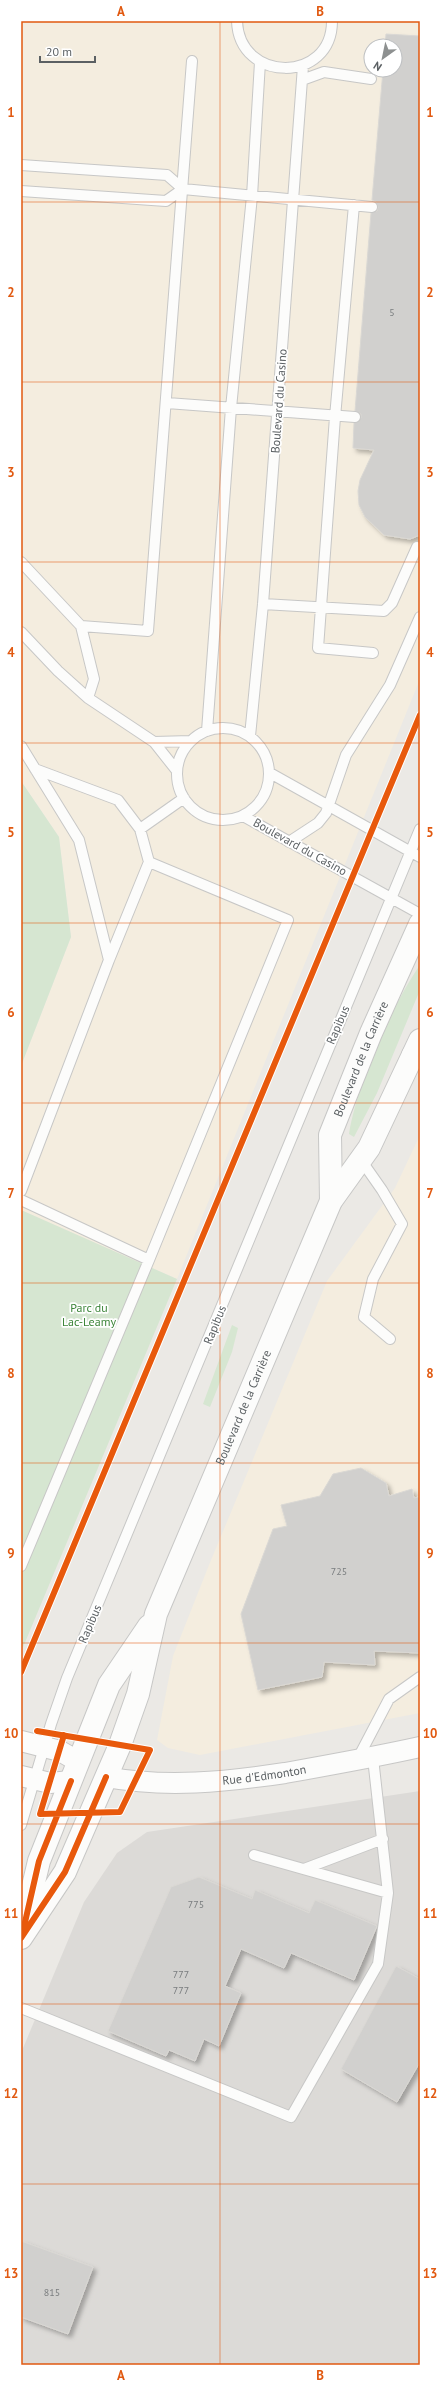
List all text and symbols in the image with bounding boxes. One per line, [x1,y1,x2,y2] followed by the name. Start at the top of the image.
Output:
[117,3,125,20] text: A
[316,3,324,20] text: B
[40,38,95,64] scale bar
[363,38,403,78] north arrow
[46,44,72,59] text: 20 m
[371,59,384,74] text: N
[7,104,15,121] text: 1
[426,104,434,121] text: 1
[7,284,15,301] text: 2
[426,284,434,301] text: 2
[389,306,395,319] house number: 5
[267,348,290,454] street label: Boulevard du Casino
[7,464,15,481] text: 3
[426,464,434,481] text: 3
[7,644,15,661] text: 4
[426,644,434,661] text: 4
[251,815,350,879] street label: Boulevard du Casino
[7,824,15,841] text: 5
[426,824,434,841] text: 5
[330,999,391,1119] street label: Boulevard de la Carrière
[323,1003,352,1046] street label: Rapibus
[7,1004,15,1021] text: 6
[426,1004,434,1021] text: 6
[7,1185,15,1202] text: 7
[426,1185,434,1202] text: 7
[62,1300,116,1329] park label: Parc du Lac-Leamy
[200,1303,229,1346] street label: Rapibus
[212,1348,274,1467] street label: Boulevard de la Carrière
[7,1365,15,1382] text: 8
[426,1365,434,1382] text: 8
[7,1545,15,1562] text: 9
[426,1545,434,1562] text: 9
[331,1565,347,1578] house number: 725
[75,1602,104,1645] street label: Rapibus
[4,1725,18,1742] text: 10
[423,1725,437,1742] text: 10
[222,1761,307,1788] street label: Rue d'Edmonton
[188,1898,204,1911] house number: 775
[4,1905,18,1922] text: 11
[423,1905,437,1922] text: 11
[173,1968,189,1981] house number: 777
[173,1984,189,1997] house number: 777
[4,2085,18,2102] text: 12
[423,2085,437,2102] text: 12
[4,2265,18,2282] text: 13
[423,2265,437,2282] text: 13
[44,2286,60,2299] house number: 815
[117,2367,125,2384] text: A
[316,2367,324,2384] text: B

